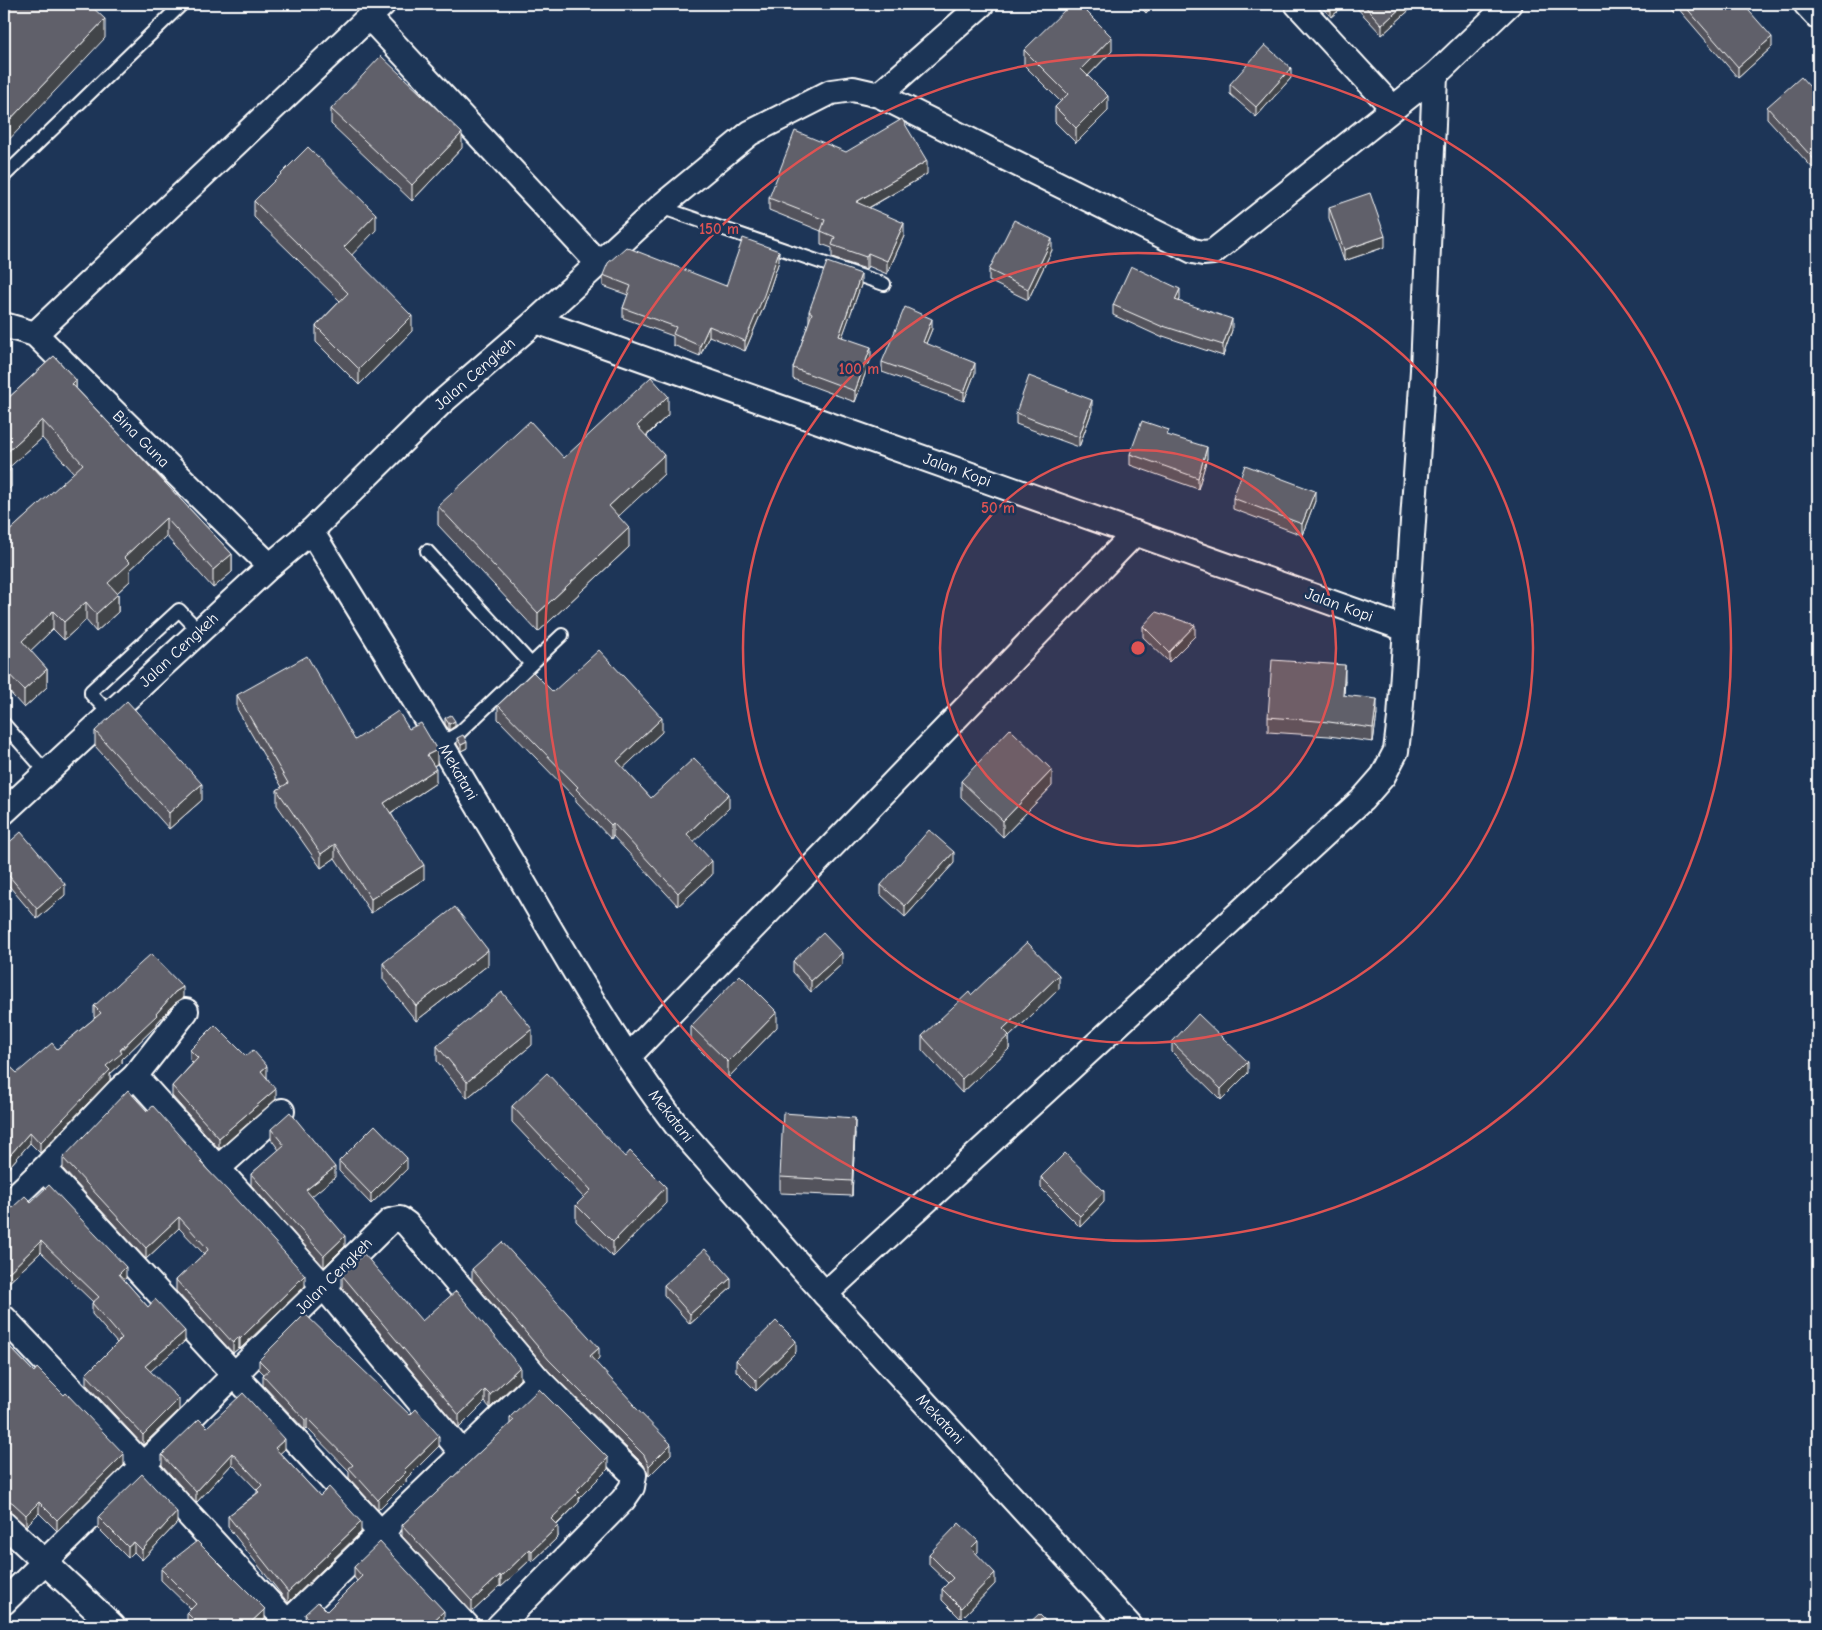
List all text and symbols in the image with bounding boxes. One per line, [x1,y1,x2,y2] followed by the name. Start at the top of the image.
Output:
[699,220,739,238] text: 150 m
[431,334,519,414] street label: Jalan Cengkeh
[839,360,879,378] text: 100 m
[109,407,173,471] street label: Bina Guna
[921,449,993,491] street label: Jalan Kopi
[981,499,1015,517] text: 50 m
[1303,584,1375,626] street label: Jalan Kopi
[136,609,222,691] street label: Jalan Cengkeh
[1129,639,1147,657] centre of rings
[435,741,481,803] street label: Mekatani
[645,1086,697,1146] street label: Mekatani
[292,1234,376,1318] street label: Jalan Cengkeh
[912,1390,968,1448] street label: Mekatani

